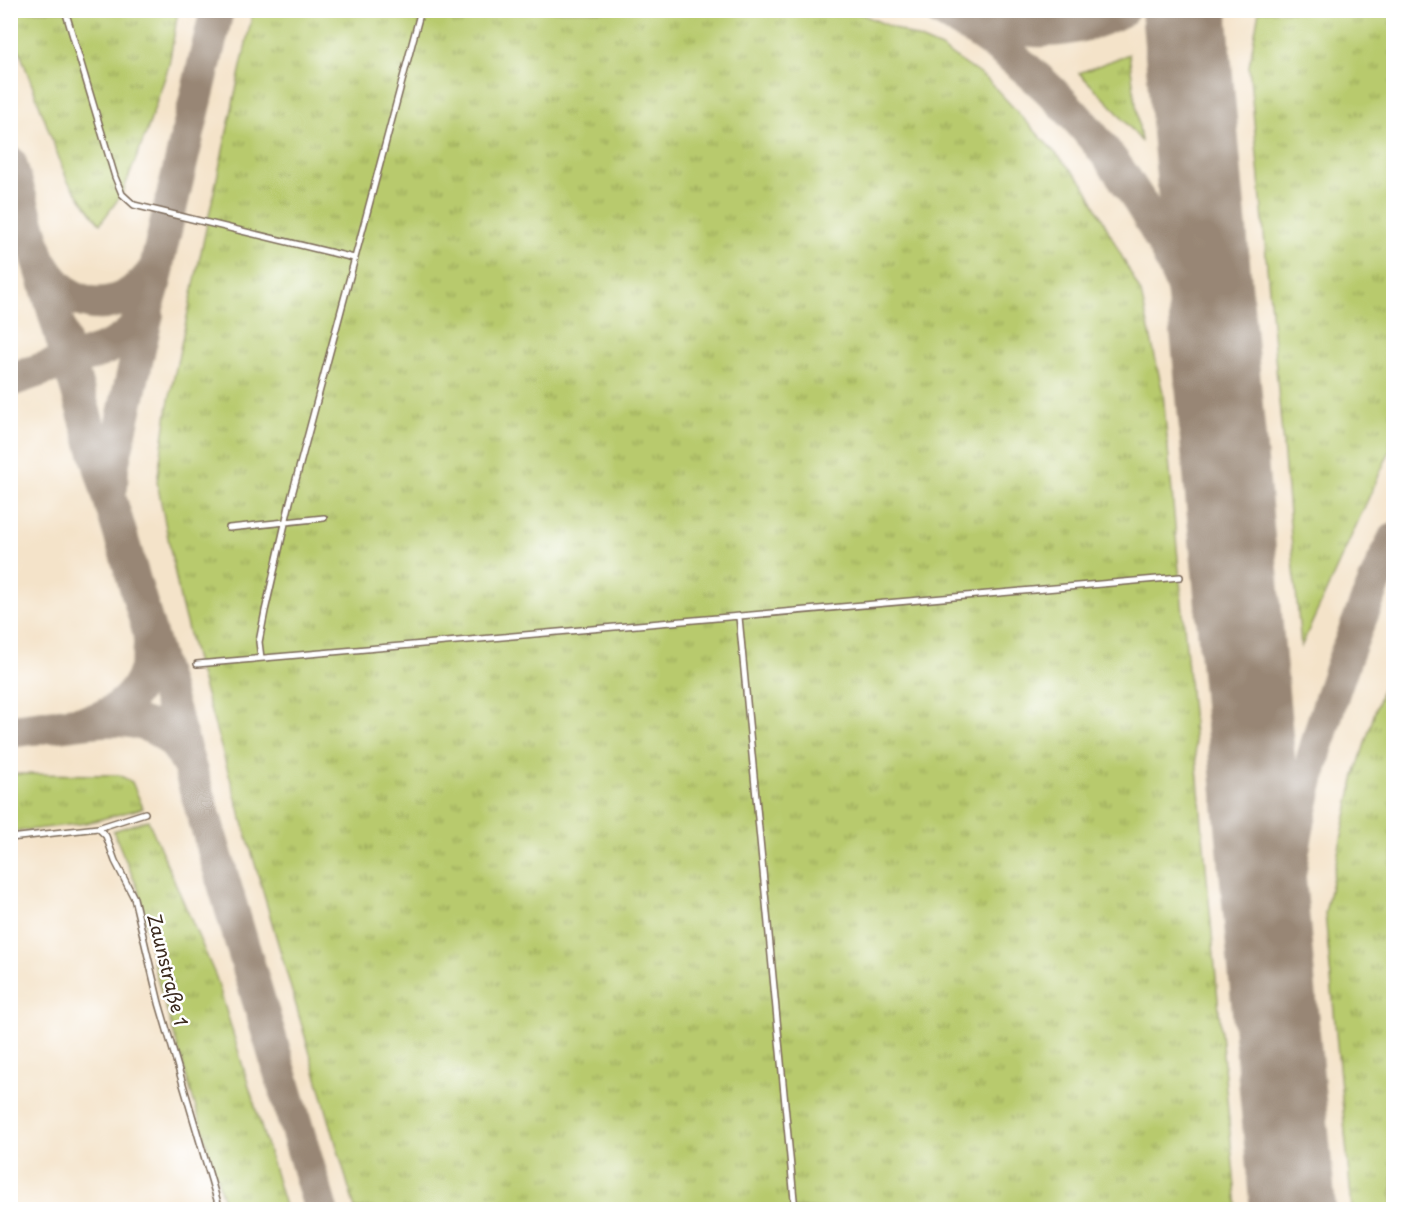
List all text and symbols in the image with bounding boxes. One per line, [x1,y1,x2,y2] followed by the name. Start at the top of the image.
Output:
[141,911,195,1029] street label: Zaunstraße 1

